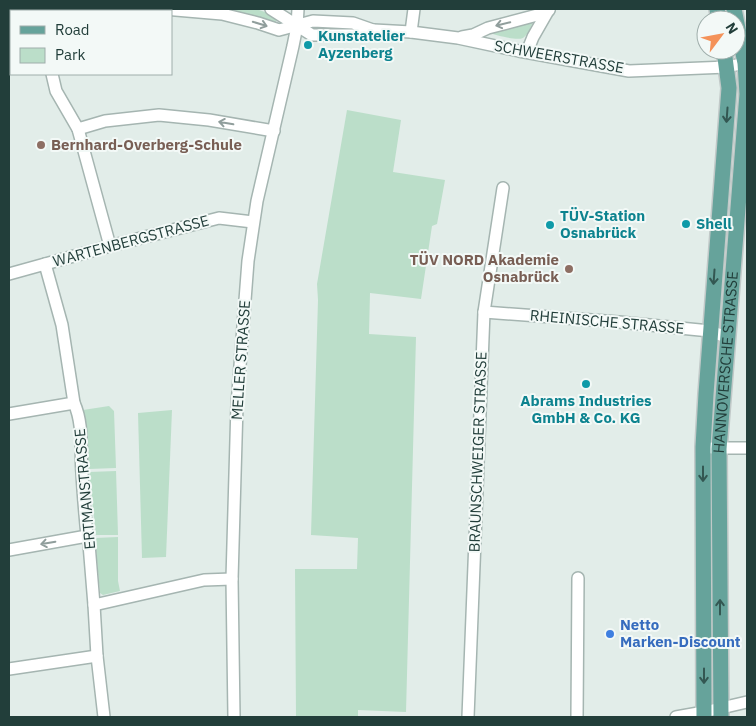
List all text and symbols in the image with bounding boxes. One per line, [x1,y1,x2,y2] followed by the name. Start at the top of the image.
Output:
[10,10,172,75] legend
[696,10,746,60] north arrow
[251,19,267,29] one-way arrow
[722,19,742,37] text: N
[55,20,90,39] text: Road
[496,20,512,29] one-way arrow
[318,26,405,62] place label: Kunstatelier Ayzenberg
[493,36,625,77] street label: SCHWEERSTRASSE
[302,39,314,51] marker: Kunstatelier Ayzenberg
[55,45,85,64] text: Park
[722,107,731,123] one-way arrow
[218,117,234,127] one-way arrow
[51,135,242,154] place label: Bernhard-Overberg-Schule
[35,139,47,151] marker: Bernhard-Overberg-Schule
[560,206,645,242] place label: TÜV-Station Osnabrück
[51,211,211,271] street label: WARTENBERGSTRASSE
[696,214,732,233] place label: Shell
[680,218,692,230] marker: Shell
[544,219,556,231] marker: TÜV-Station Osnabrück
[410,250,559,286] place label: TÜV NORD Akademie Osnabrück
[563,263,575,275] marker: TÜV NORD Akademie Osnabrück
[710,269,719,285] one-way arrow
[709,270,742,454] street label: HANNOVERSCHE STRASSE
[227,299,254,421] street label: MELLER STRASSE
[529,305,685,338] street label: RHEINISCHE STRASSE
[464,351,491,553] street label: BRAUNSCHWEIGER STRASSE
[580,378,592,390] marker: Abrams Industries GmbH & Co. KG
[520,391,652,427] place label: Abrams Industries GmbH & Co. KG
[70,428,99,550] street label: ERTMANSTRASSE
[698,466,708,482] one-way arrow
[40,539,56,549] one-way arrow
[715,599,725,615] one-way arrow
[620,615,741,651] place label: Netto Marken-Discount
[604,628,616,640] marker: Netto Marken-Discount
[699,668,709,684] one-way arrow

